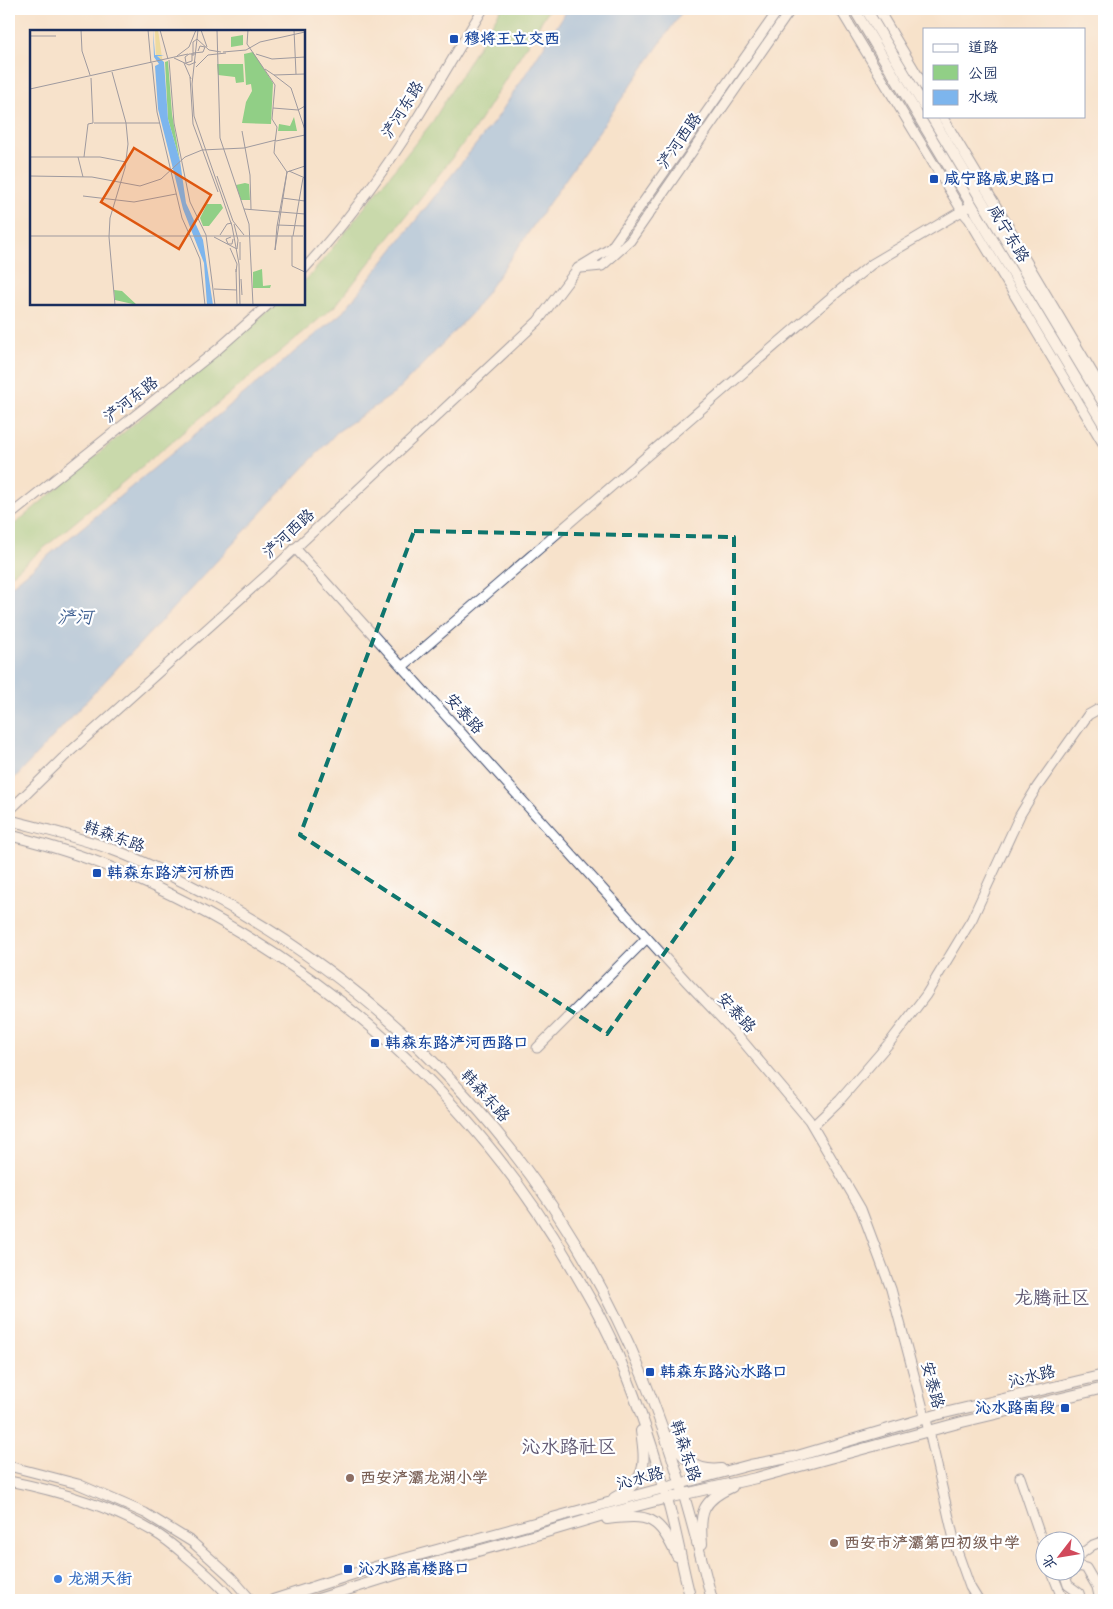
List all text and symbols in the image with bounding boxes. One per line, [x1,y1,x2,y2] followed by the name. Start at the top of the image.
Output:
[923,28,1086,118] legend
[464,29,560,50] place label: 穆将王立交西
[30,30,305,305] inset map
[448,33,460,45] marker: 穆将王立交西
[968,38,998,58] text: 道路
[968,64,998,84] text: 公园
[377,77,429,143] street label: 浐河东路
[968,88,998,108] text: 水域
[653,109,707,173] street label: 浐河西路
[944,169,1056,190] place label: 咸宁路咸史路口
[928,173,940,185] marker: 咸宁路咸史路口
[983,201,1033,267] street label: 咸宁东路
[99,372,163,428] street label: 浐河东路
[258,504,320,564] street label: 浐河西路
[57,606,96,630] water label: 浐河
[440,689,488,739] street label: 安泰路
[80,816,148,858] street label: 韩森东路
[107,863,235,884] place label: 韩森东路浐河桥西
[91,867,103,879] marker: 韩森东路浐河桥西
[712,988,760,1038] street label: 安泰路
[385,1033,529,1054] place label: 韩森东路浐河西路口
[369,1037,381,1049] marker: 韩森东路浐河西路口
[456,1065,514,1127] street label: 韩森东路
[1014,1286,1090,1311] district label: 龙腾社区
[916,1359,948,1411] street label: 安泰路
[1006,1361,1058,1393] street label: 沁水路
[660,1362,788,1383] place label: 韩森东路沁水路口
[644,1366,656,1378] marker: 韩森东路沁水路口
[975,1398,1055,1419] place label: 沁水路南段
[1059,1402,1071,1414] marker: 沁水路南段
[665,1417,705,1485] street label: 韩森东路
[521,1435,617,1460] district label: 沁水路社区
[614,1463,666,1495] street label: 沁水路
[360,1468,488,1489] place label: 西安浐灞龙湖小学
[344,1472,356,1484] marker: 西安浐灞龙湖小学
[1036,1532,1086,1582] north arrow
[844,1533,1020,1554] place label: 西安市浐灞第四初级中学
[828,1537,840,1549] marker: 西安市浐灞第四初级中学
[1038,1552,1061,1573] text: 北
[358,1559,470,1580] place label: 沁水路高楼路口
[342,1563,354,1575] marker: 沁水路高楼路口
[68,1569,132,1590] place label: 龙湖天街
[52,1573,64,1585] marker: 龙湖天街

